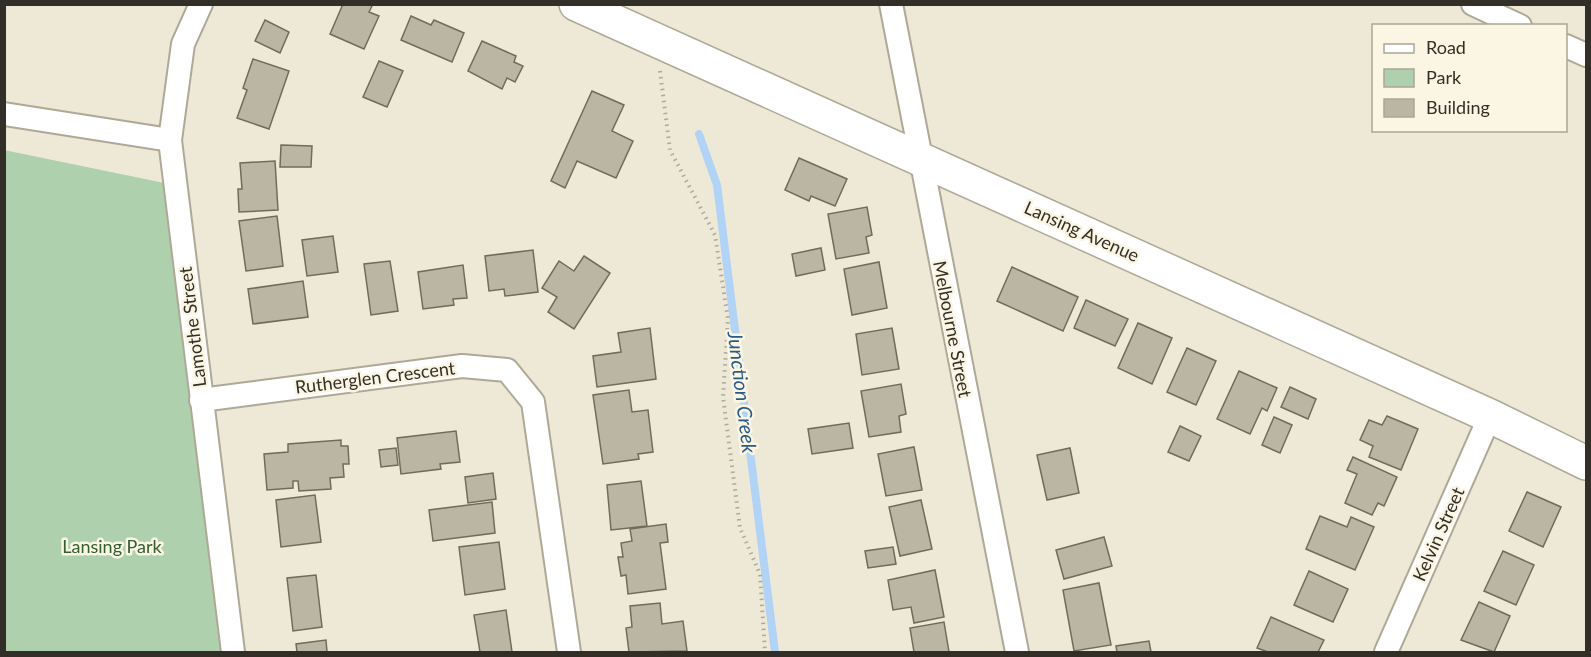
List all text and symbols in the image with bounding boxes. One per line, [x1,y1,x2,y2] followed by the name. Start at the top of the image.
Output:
[1372,24,1567,132] legend
[1426,36,1466,58] text: Road
[1426,66,1462,88] text: Park
[1426,96,1490,118] text: Building
[1021,196,1143,266] street label: Lansing Avenue
[929,259,977,400] street label: Melbourne Street
[174,265,210,388] street label: Lamothe Street
[723,329,762,455] water label: Junction Creek
[294,356,457,398] street label: Rutherglen Crescent
[1407,483,1469,584] street label: Kelvin Street
[62,535,163,557] park label: Lansing Park

